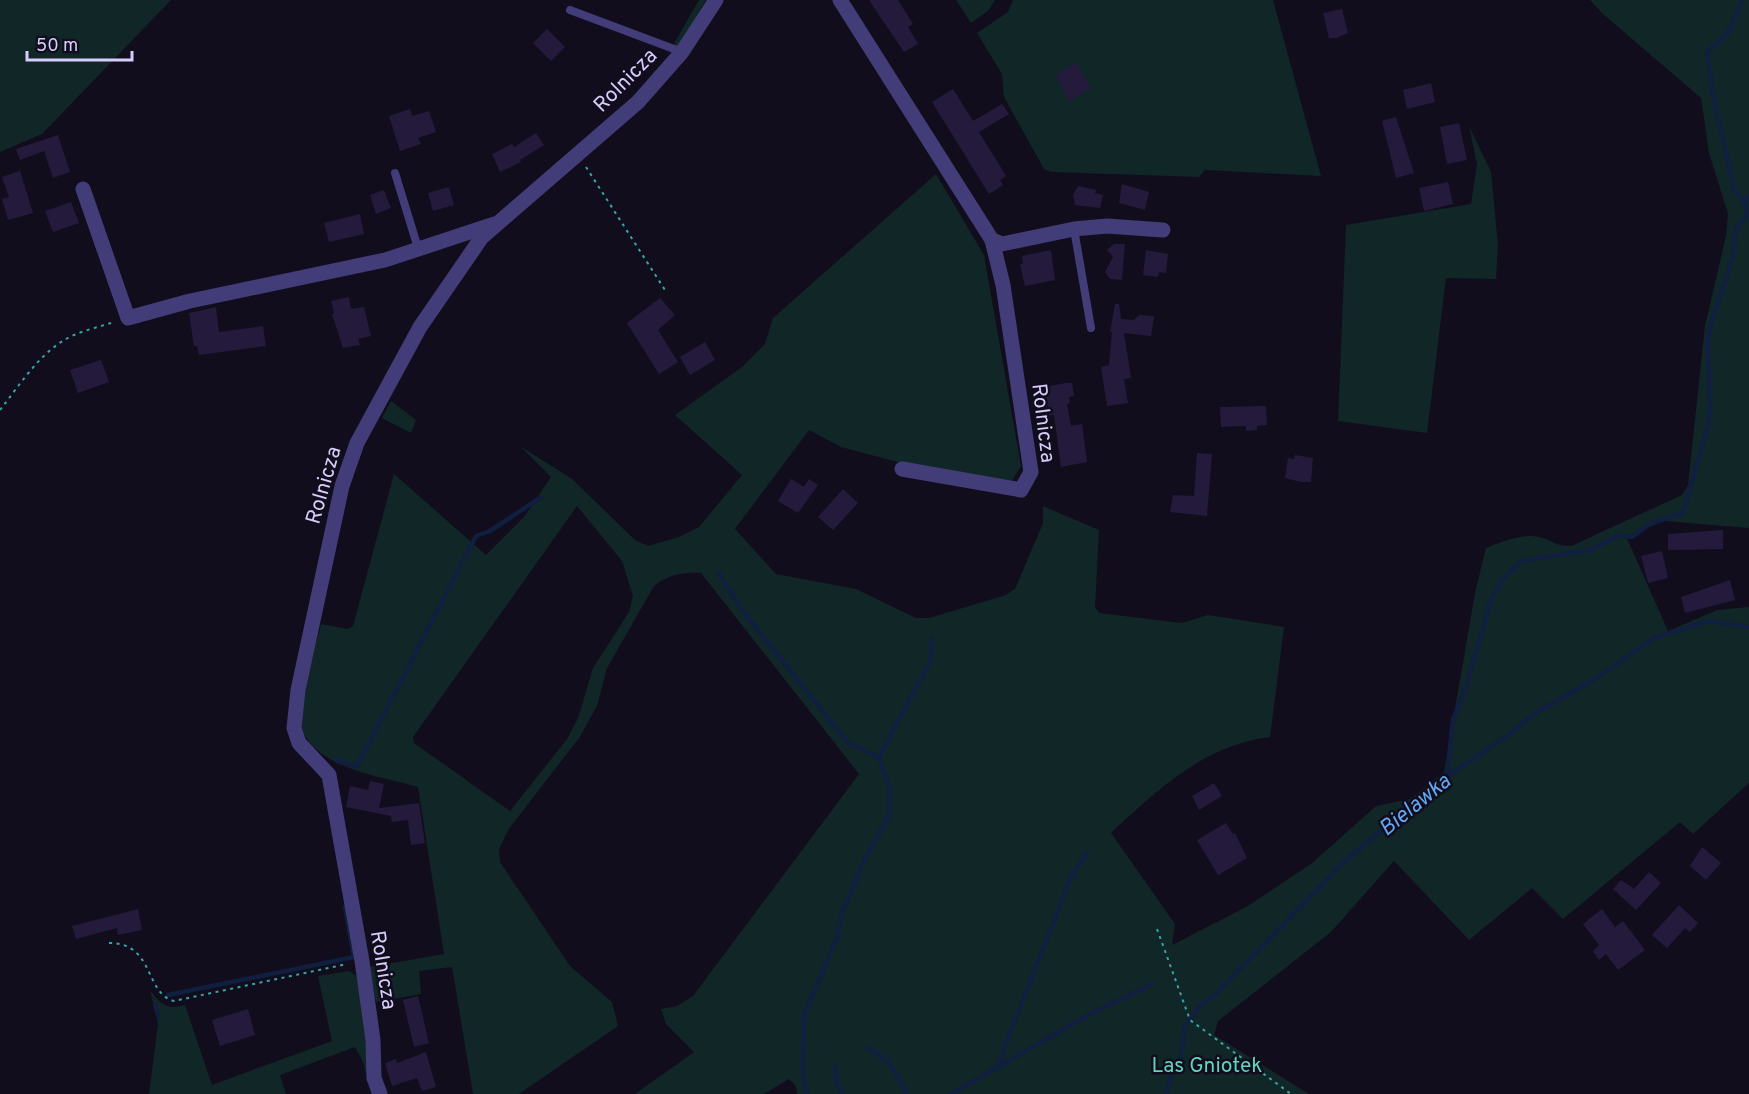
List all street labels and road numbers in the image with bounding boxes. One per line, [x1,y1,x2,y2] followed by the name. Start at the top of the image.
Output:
[588,43,664,119] street label: Rolnicza
[1024,382,1061,464] street label: Rolnicza
[300,443,348,527] street label: Rolnicza
[363,929,402,1012] street label: Rolnicza

